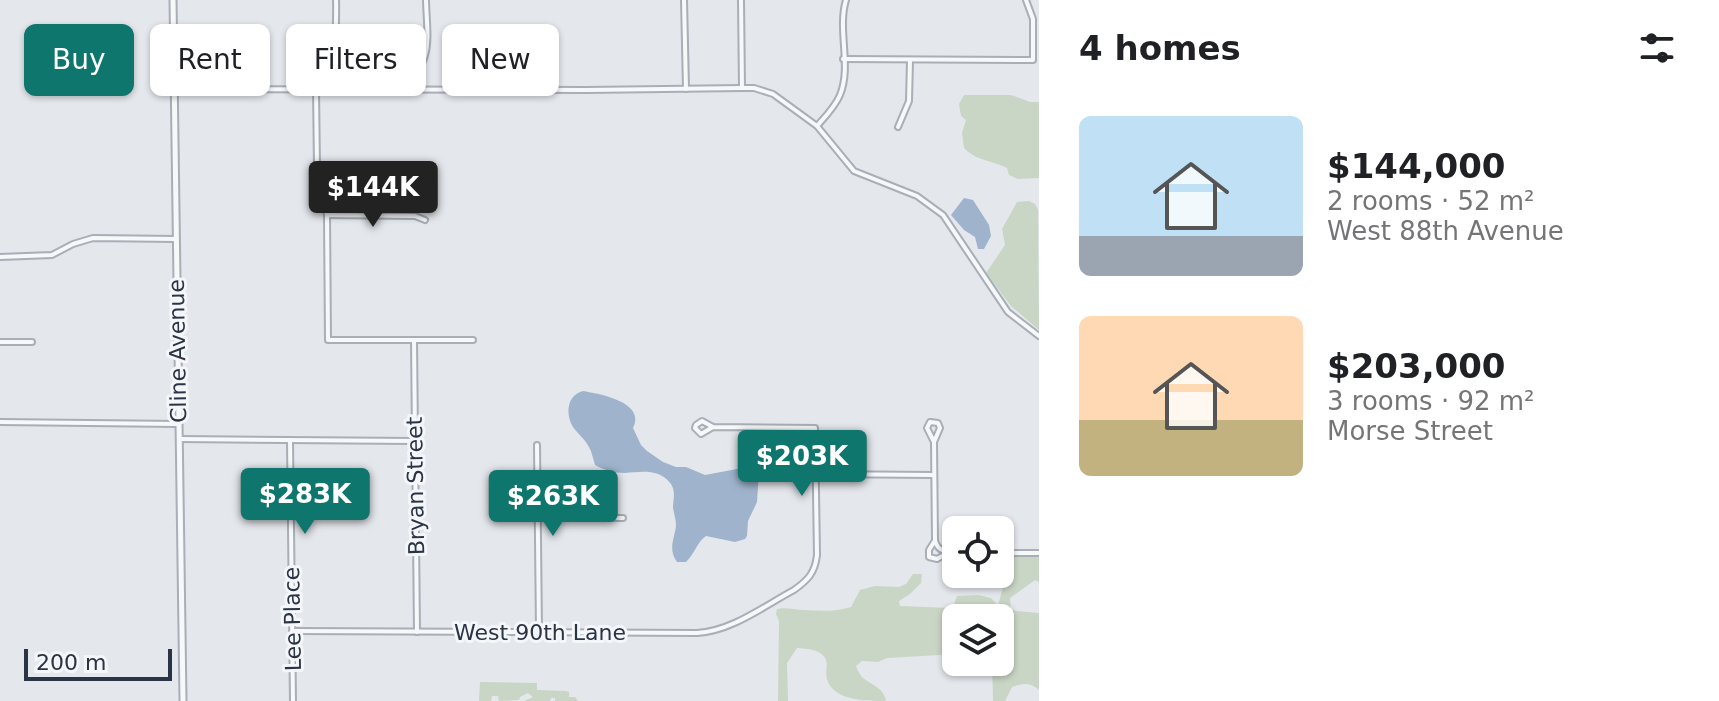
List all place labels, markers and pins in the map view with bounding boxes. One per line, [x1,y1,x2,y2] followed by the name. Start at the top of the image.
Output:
[317,161,429,229] pin: $144K
[746,430,858,498] pin: $203K
[249,468,361,536] pin: $283K
[497,470,609,538] pin: $263K

